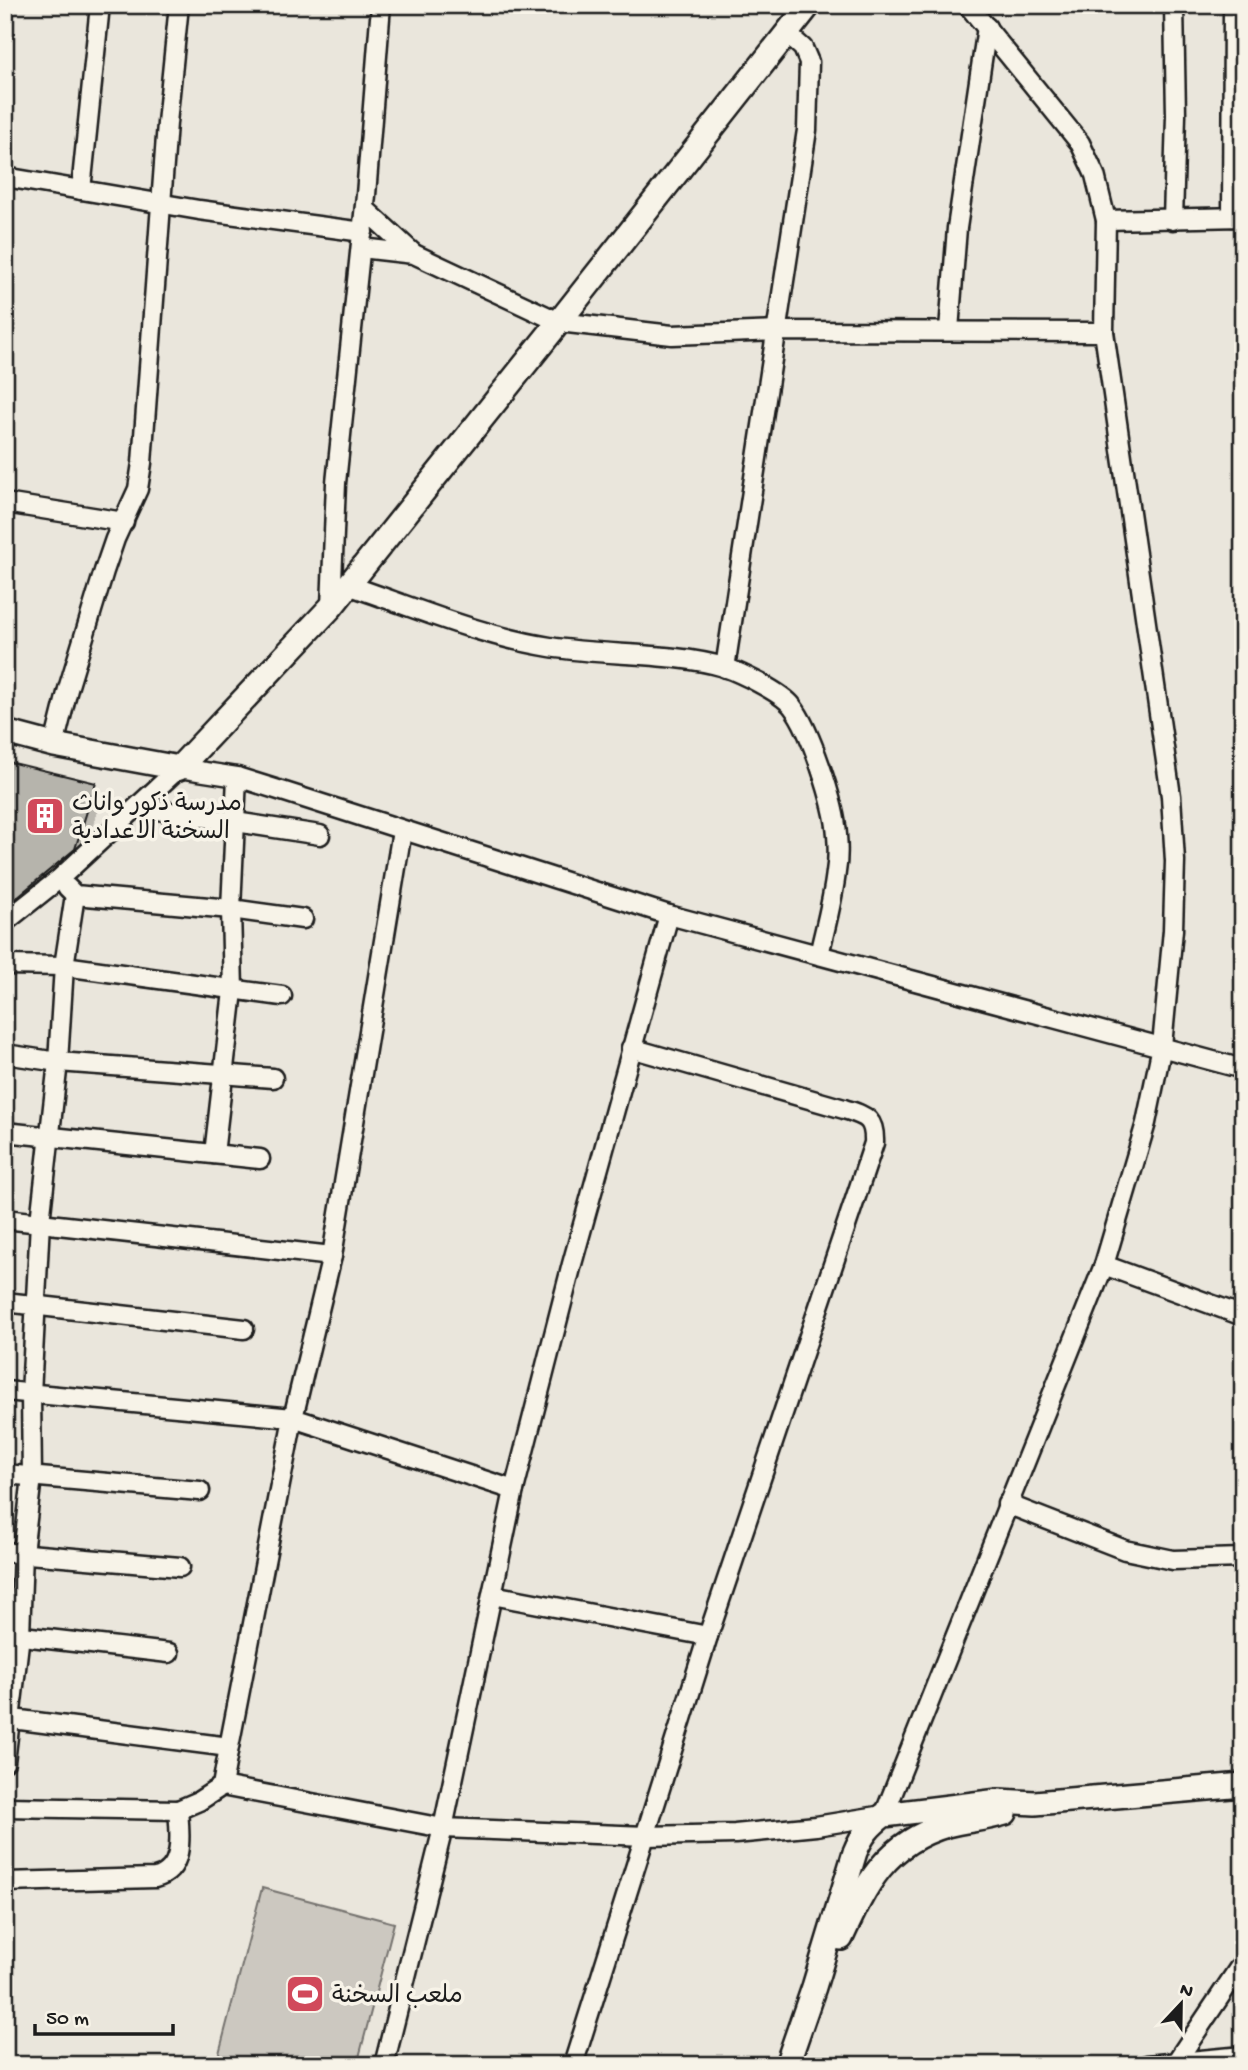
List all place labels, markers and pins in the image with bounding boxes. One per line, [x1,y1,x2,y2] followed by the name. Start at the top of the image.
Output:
[72,791,242,848] place label: مدرسة ذكور واناث السخنة الاعدادية
[24,795,66,837] building icon: مدرسة ذكور واناث السخنة الاعدادية
[284,1973,326,2015] sports icon: ملعب السخنة
[332,1983,463,2012] place label: ملعب السخنة

